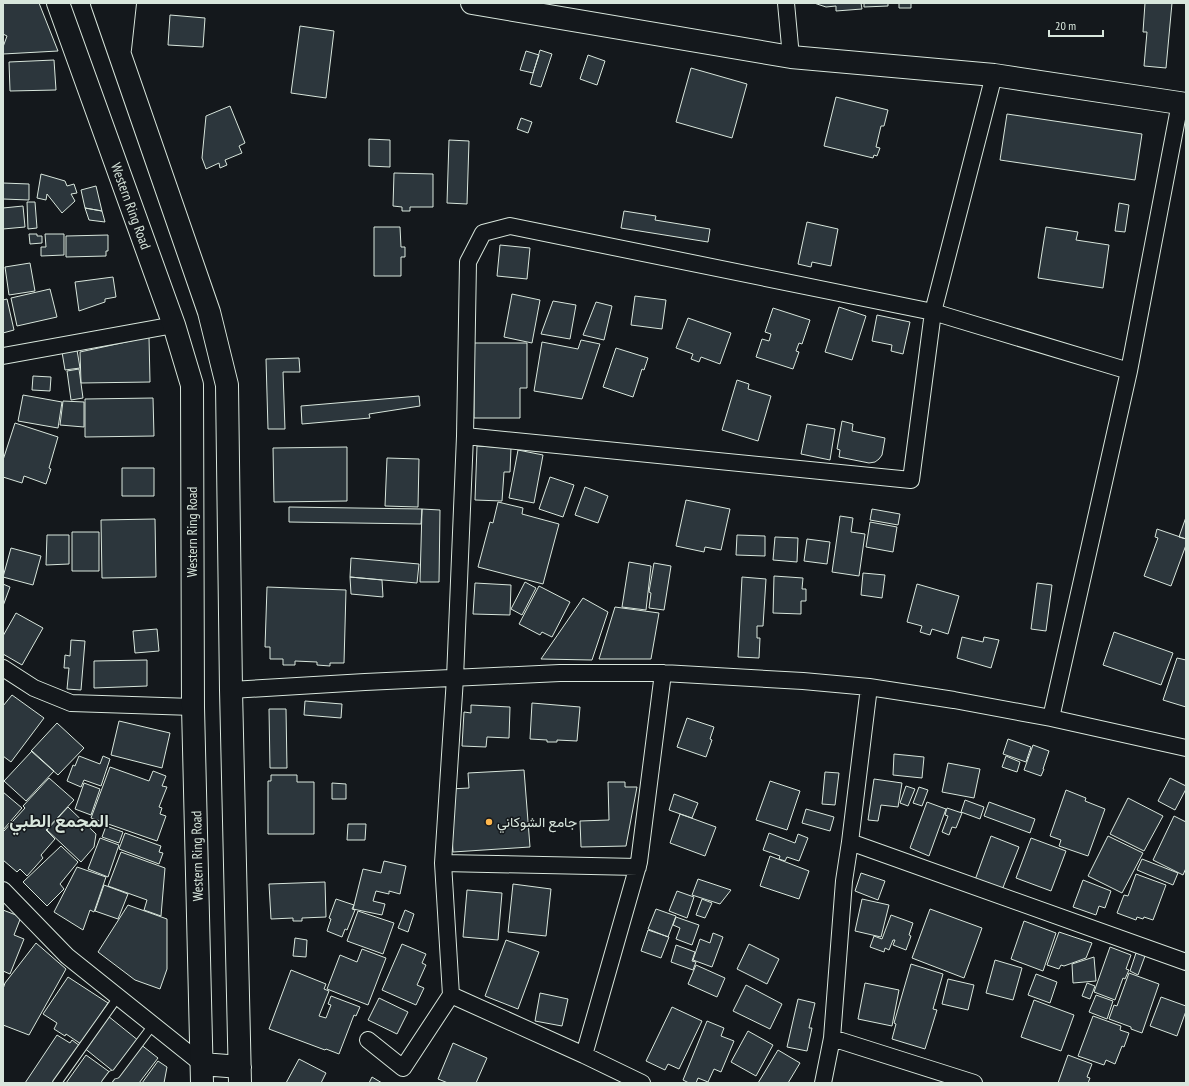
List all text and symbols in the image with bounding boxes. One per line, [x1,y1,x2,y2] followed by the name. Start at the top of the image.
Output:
[1049,12,1103,38] scale bar
[1055,18,1076,33] text: 20 m
[107,160,155,252] street label: Western Ring Road
[183,487,201,577] street label: Western Ring Road
[9,809,109,836] district label: المجمع الطبي
[187,810,207,902] street label: Western Ring Road
[497,813,577,834] place label: جامع الشوكاني
[484,817,494,827] marker: جامع الشوكاني

